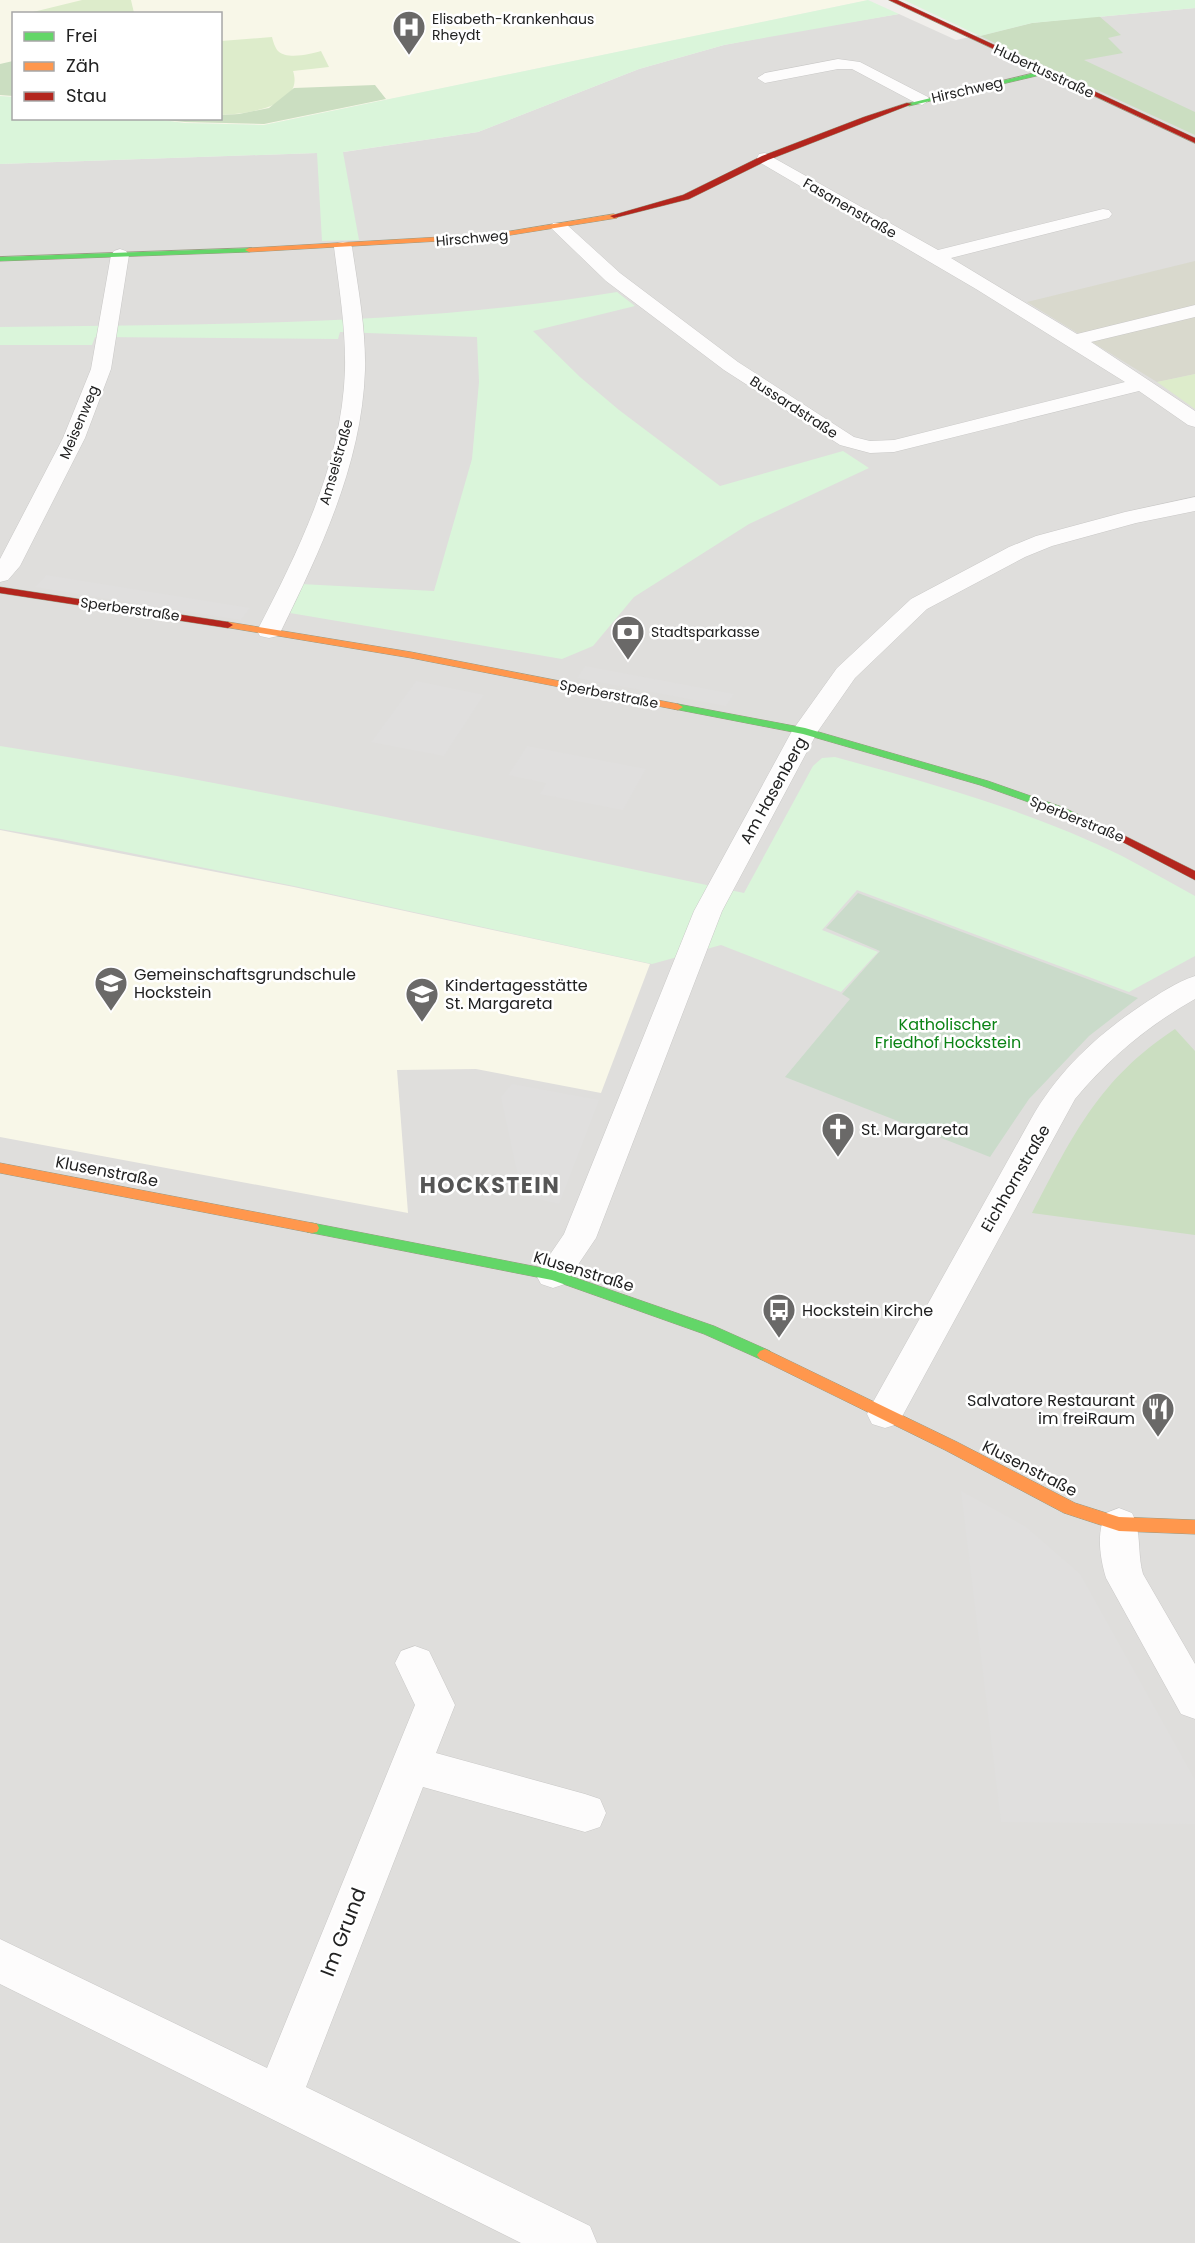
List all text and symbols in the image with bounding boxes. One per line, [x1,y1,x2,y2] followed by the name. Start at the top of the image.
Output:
[391,9,427,56] hospital icon: Elisabeth-Krankenhaus Rheydt
[432,9,594,45] place label: Elisabeth-Krankenhaus Rheydt
[12,12,222,120] legend
[66,23,97,48] text: Frei
[991,39,1098,103] street label: Hubertusstraße
[66,53,99,78] text: Zäh
[929,72,1005,108] street label: Hirschweg
[66,83,107,108] text: Stau
[799,173,901,243] street label: Fasanenstraße
[435,225,509,251] street label: Hirschweg
[746,371,842,443] street label: Bussardstraße
[54,382,104,462] street label: Meisenweg
[314,416,358,507] street label: Amselstraße
[79,592,181,626] street label: Sperberstraße
[610,614,646,661] bank icon: Stadtsparkasse
[651,622,760,642] place label: Stadtsparkasse
[558,675,660,713] street label: Sperberstraße
[734,732,812,848] street label: Am Hasenberg
[1027,791,1128,847] street label: Sperberstraße
[134,963,356,1004] place label: Gemeinschaftsgrundschule Hockstein
[93,965,129,1012] school or university icon: Gemeinschaftsgrundschule Hockstein
[445,974,588,1015] place label: Kindertagesstätte St. Margareta
[404,976,440,1023] school or university icon: Kindertagesstätte St. Margareta
[875,1013,1021,1054] park label: Katholischer Friedhof Hockstein
[820,1111,856,1158] church icon: St. Margareta
[861,1118,969,1141] place label: St. Margareta
[975,1120,1056,1236] street label: Eichhornstraße
[54,1150,160,1193] street label: Klusenstraße
[420,1170,560,1201] district label: HOCKSTEIN
[531,1245,637,1298] street label: Klusenstraße
[761,1292,797,1339] bus stop icon: Hockstein Kirche
[802,1299,933,1322] place label: Hockstein Kirche
[967,1389,1135,1430] place label: Salvatore Restaurant im freiRaum
[1140,1391,1176,1438] restaurant icon: Salvatore Restaurant im freiRaum
[978,1435,1081,1502] street label: Klusenstraße
[313,1884,373,1980] street label: Im Grund

